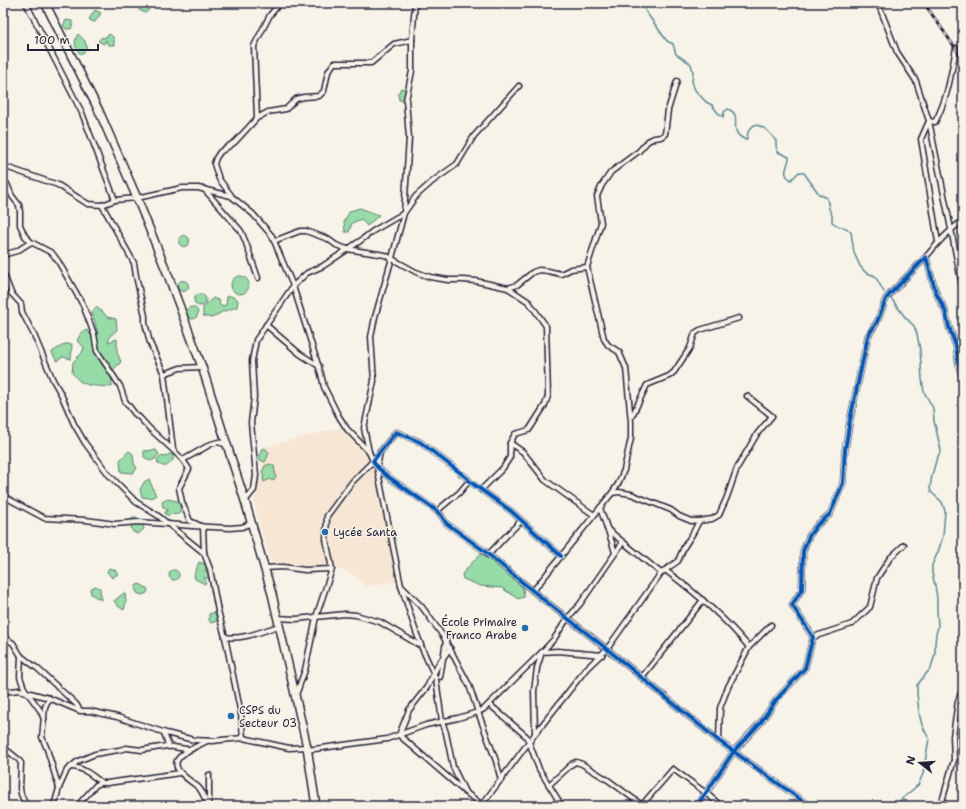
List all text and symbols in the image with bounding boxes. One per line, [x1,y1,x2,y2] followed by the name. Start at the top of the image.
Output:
[28,26,98,52] scale bar
[34,32,70,48] text: 100 m
[333,525,397,540] place label: Lycée Santa
[320,527,330,537] marker: Lycée Santa
[441,614,517,643] place label: École Primaire Franco Arabe
[520,623,530,633] marker: École Primaire Franco Arabe
[239,703,297,731] place label: CSPS du Secteur 03
[226,711,236,721] marker: CSPS du Secteur 03
[900,743,940,783] north arrow
[902,754,919,767] text: N

